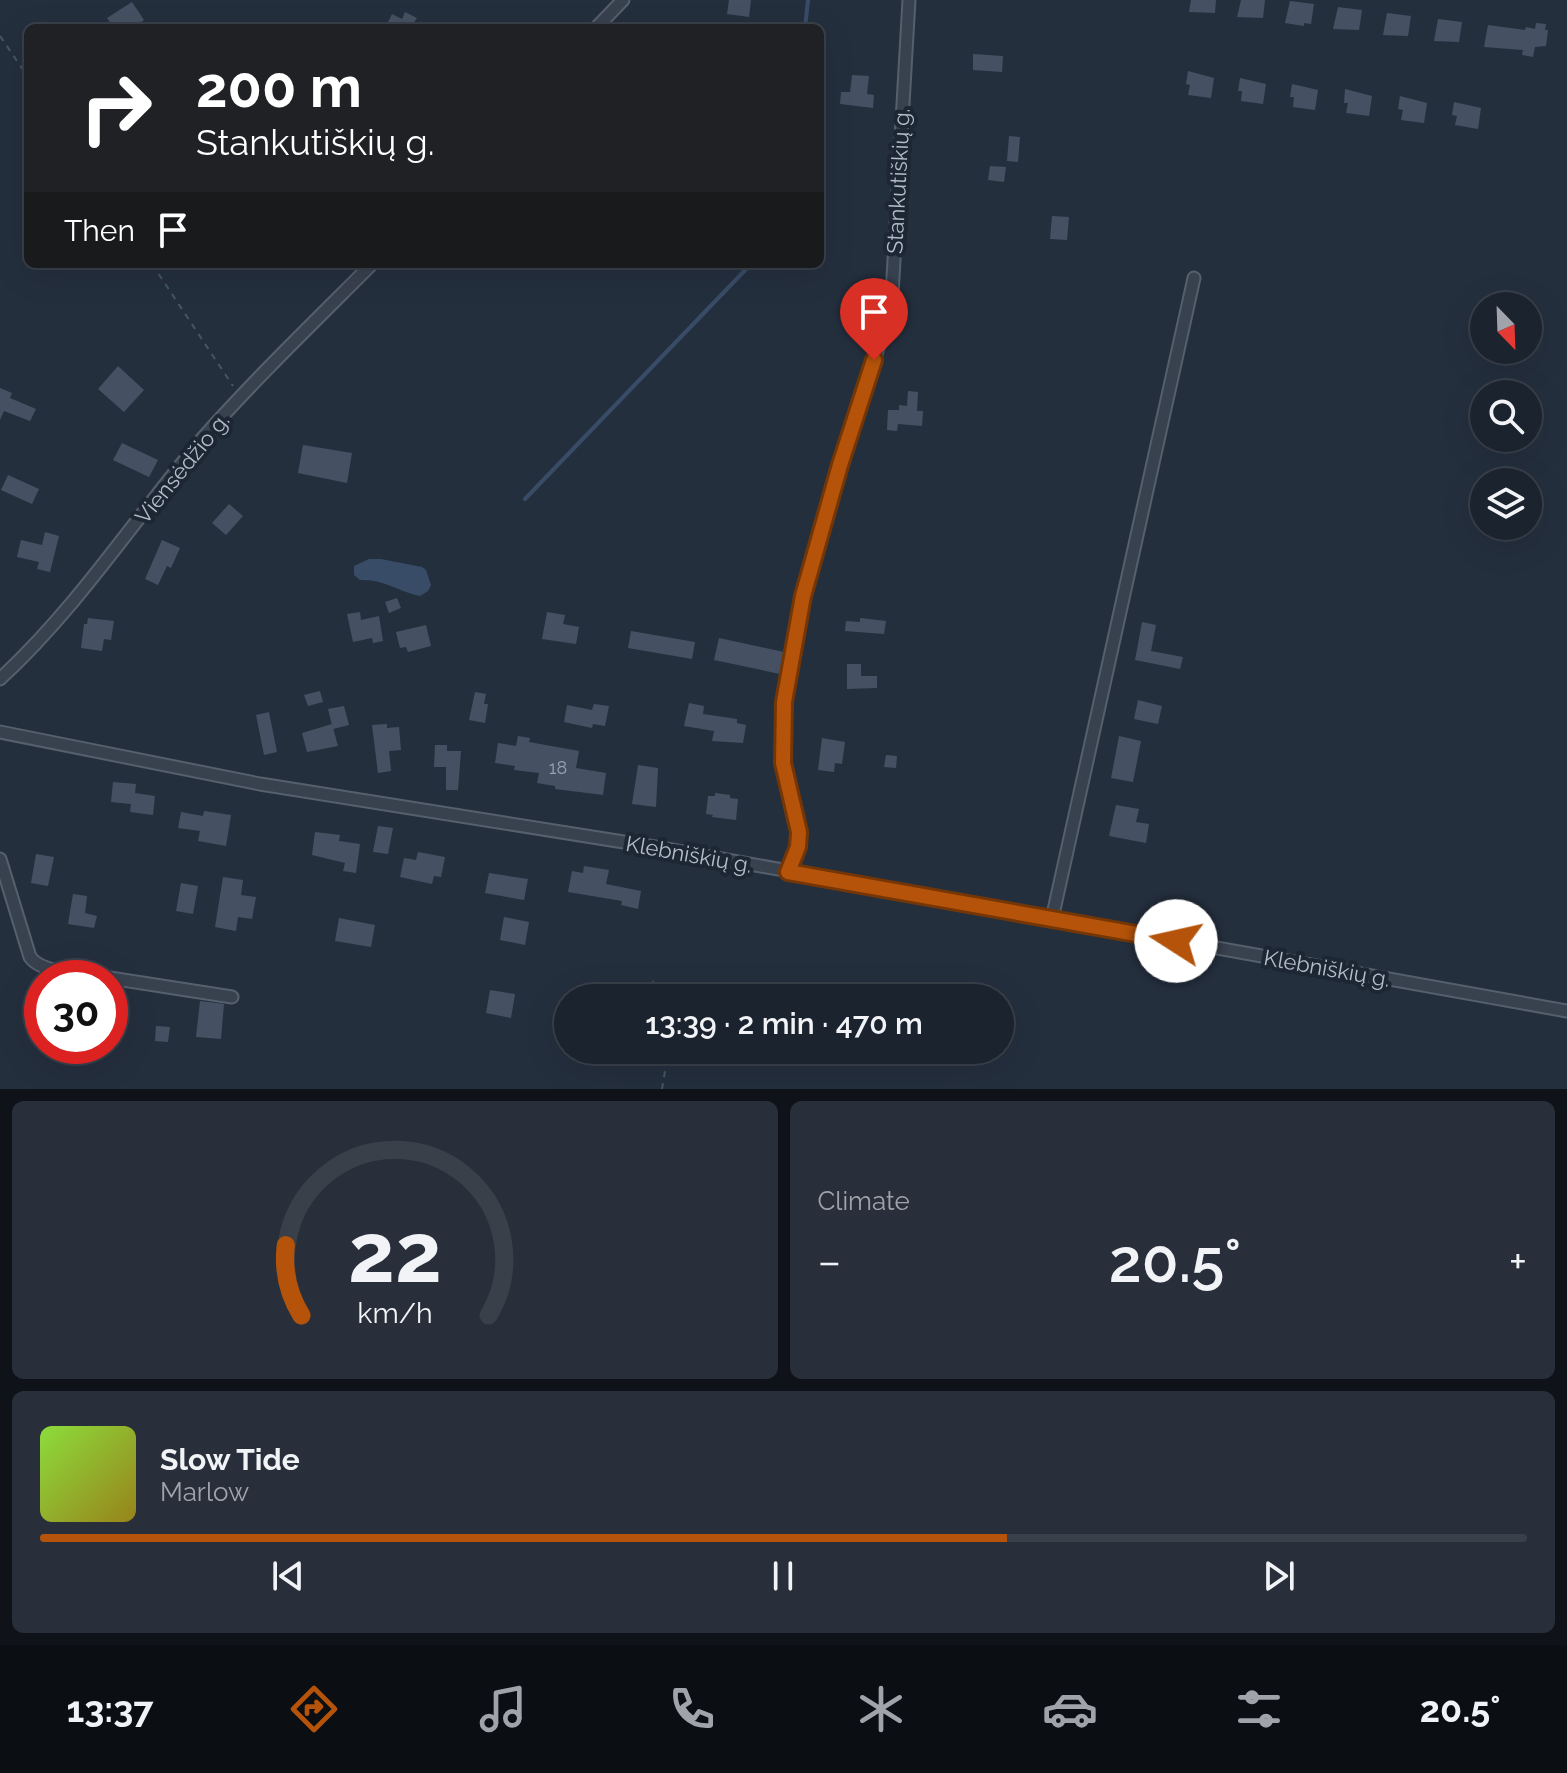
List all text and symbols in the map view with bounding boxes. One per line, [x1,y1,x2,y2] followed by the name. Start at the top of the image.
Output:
[196,54,362,120] text: 200 m
[64,56,168,160] icon: right
[881,108,915,254] street label: Stankutiškių g.
[196,121,435,163] text: Stankutiškių g.
[151,208,195,252] icon: arrive
[64,213,135,248] text: Then
[840,278,908,360] pin
[852,290,896,334] icon: arrive
[1470,292,1542,364] north arrow
[1470,292,1542,540] map controls
[1470,380,1542,452] button: search
[129,407,235,529] street label: Viensėdžio g.
[1470,468,1542,540] button: layers
[549,757,567,778] house number: 18
[624,830,754,878] street label: Klebniškių g.
[1134,899,1218,983] position arrow
[1262,944,1392,992] street label: Klebniškių g.
[24,960,128,1064] speed limit sign: 30
[645,1006,923,1041] text: 13:39 · 2 min · 470 m
[818,1186,910,1216] text: Climate
[348,1204,442,1301] text: 22
[1109,1226,1241,1296] text: 20.5°
[818,1236,841,1287] text: −
[1509,1236,1527,1287] text: +
[357,1296,432,1330] text: km/h
[160,1442,300,1477] text: Slow Tide
[160,1477,249,1507] text: Marlow
[266,1554,310,1598] icon: previous
[761,1554,805,1598] icon: pause
[1257,1554,1301,1598] icon: next
[286,1681,342,1737] icon: directions
[475,1681,531,1737] icon: music
[664,1681,720,1737] icon: phone
[853,1681,909,1737] icon: climate
[1042,1681,1098,1737] icon: car
[1231,1681,1287,1737] icon: filters
[66,1688,154,1730] text: 13:37
[1420,1688,1500,1730] text: 20.5°

